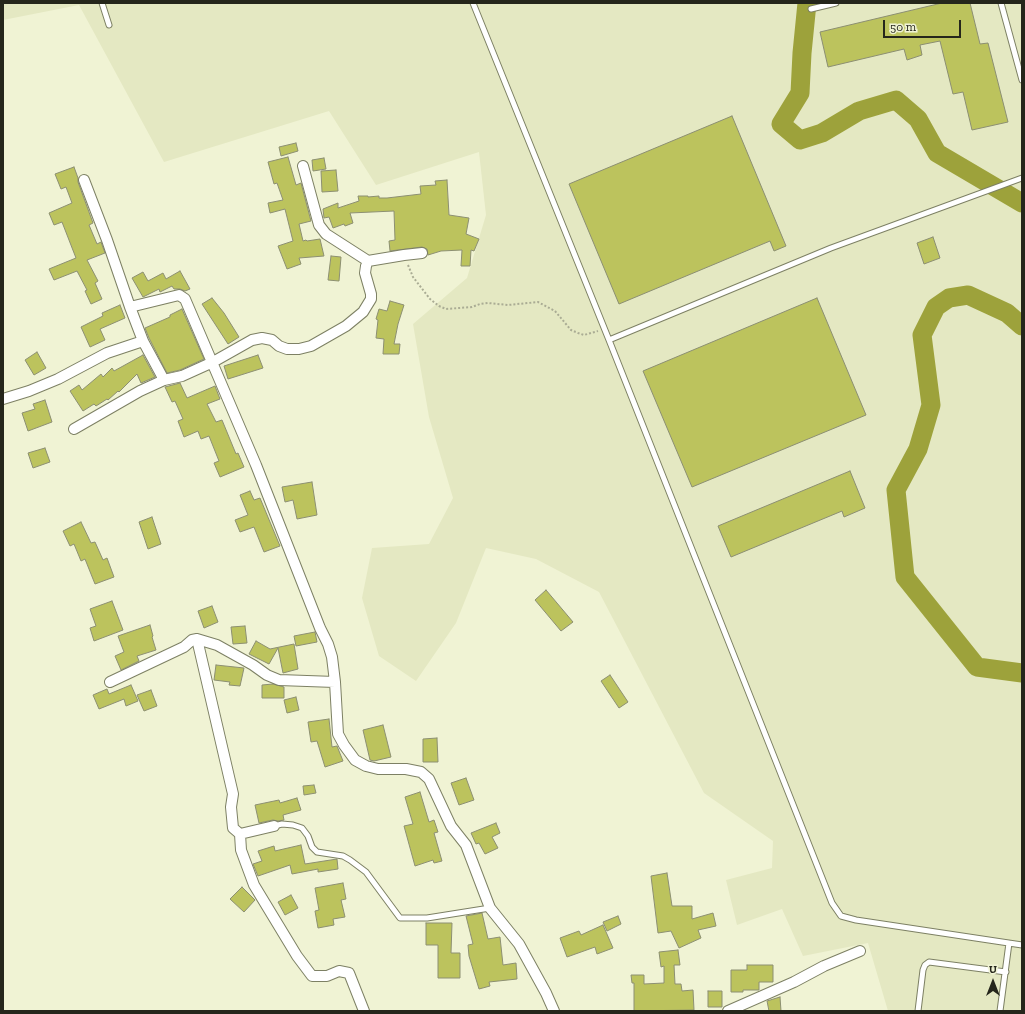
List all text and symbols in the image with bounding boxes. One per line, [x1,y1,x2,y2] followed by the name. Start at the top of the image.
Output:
[885,12,963,38] scale bar
[890,20,916,34] text: 50 m
[973,962,1013,1002] north arrow
[989,963,997,976] text: U

